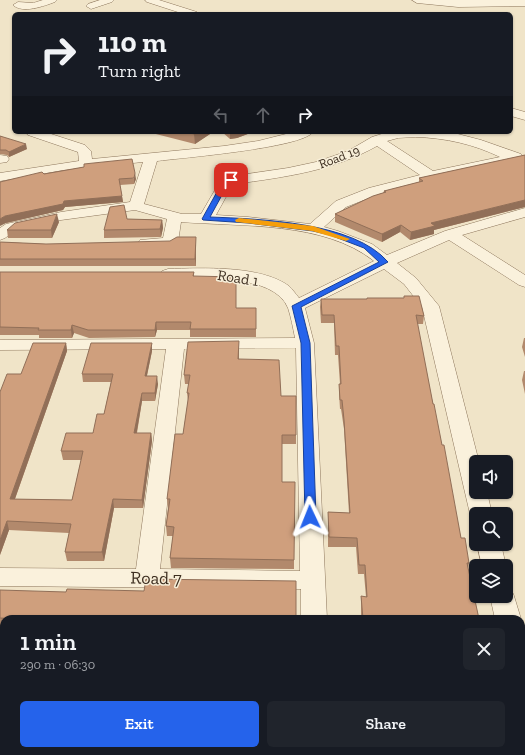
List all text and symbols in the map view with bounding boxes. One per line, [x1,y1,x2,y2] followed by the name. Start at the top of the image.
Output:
[98,26,167,59] text: 110 m
[32,28,84,80] icon: right
[98,60,180,82] text: Turn right
[210,104,232,126] icon: left
[252,104,274,126] icon: ahead
[294,104,316,126] icon: right
[316,142,362,172] street label: Road 19
[214,163,248,197] pin
[220,169,242,191] icon: arrive
[216,266,260,290] street label: Road 1
[469,455,513,603] map controls
[469,455,513,499] button: sound
[289,496,331,538] position arrow
[469,507,513,551] button: search
[469,559,513,603] button: layers
[130,567,182,589] street label: Road 7
[20,627,76,656] text: 1 min
[463,628,505,670] button: close
[20,657,95,672] text: 290 m · 06:30
[20,701,259,747] button: Exit
[267,701,505,747] button: Share

